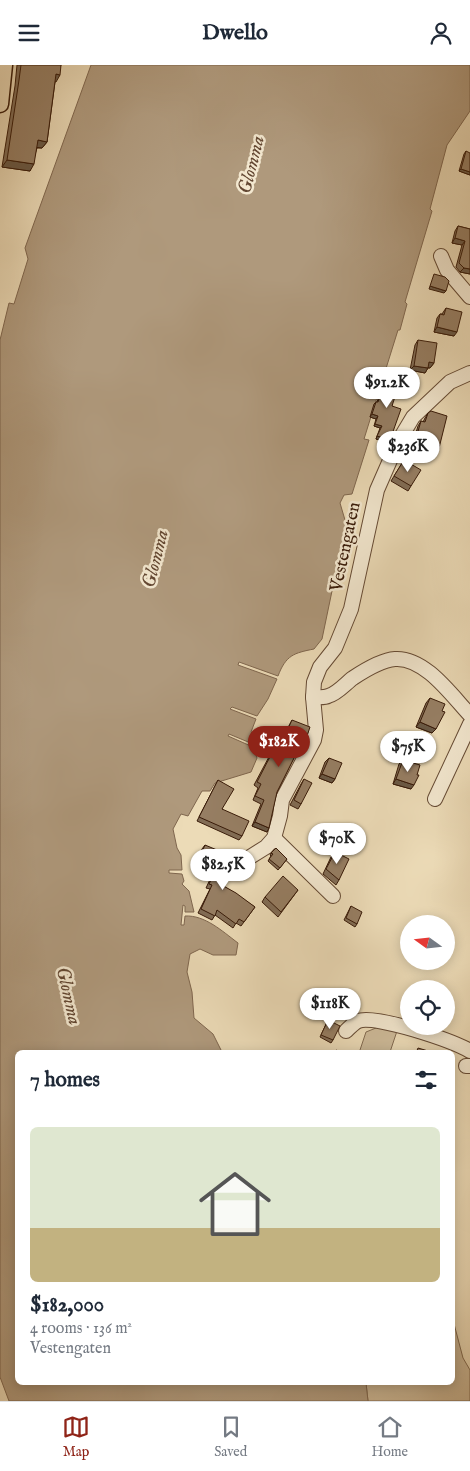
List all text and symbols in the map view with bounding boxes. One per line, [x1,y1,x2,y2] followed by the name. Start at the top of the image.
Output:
[15,19,43,47] icon: menu
[202,19,268,47] text: Dwello
[427,19,455,47] icon: person
[233,134,271,196] water label: Glomma
[346,367,428,409] pin: $91.2K
[365,373,409,393] text: $91.2K
[373,431,443,473] pin: $236K
[388,437,428,457] text: $236K
[325,500,367,595] street label: Vestengaten
[137,528,175,590] water label: Glomma
[244,725,314,768] pin: $182K
[378,731,438,773] pin: $75K
[259,732,299,752] text: $182K
[391,737,425,757] text: $75K
[307,823,367,865] pin: $70K
[319,829,355,849] text: $70K
[182,849,264,891] pin: $82.5K
[201,855,245,875] text: $82.5K
[400,915,455,970] north arrow
[400,915,455,1035] map controls
[50,965,86,1027] water label: Glomma
[400,980,455,1035] button: locate
[295,987,365,1030] pin: $118K
[311,994,349,1014] text: $118K
[412,1066,440,1094] icon: filters
[30,1067,100,1094] text: 7 homes
[190,1159,280,1249] icon: home
[30,1292,104,1319] text: $182,000
[30,1319,132,1339] text: 4 rooms · 136 m²
[30,1339,111,1359] text: Vestengaten
[62,1413,90,1461] tab: Map
[214,1413,247,1461] tab: Saved
[371,1413,408,1461] tab: Home

